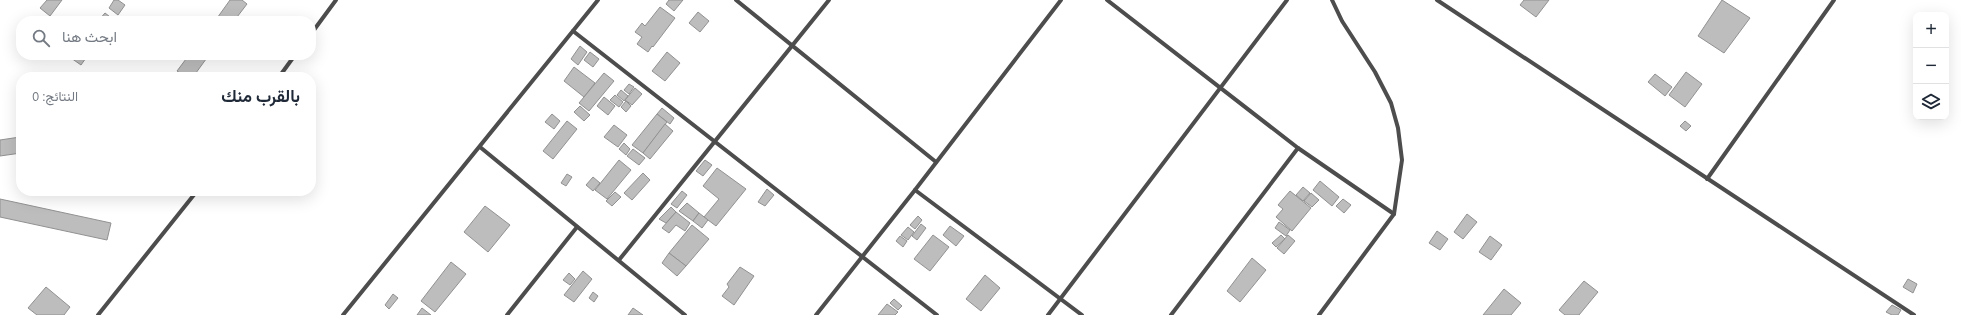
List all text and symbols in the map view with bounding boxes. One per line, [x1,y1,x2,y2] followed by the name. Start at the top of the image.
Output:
[1913,12,1949,120] map controls
[1913,12,1949,48] button: +
[16,16,316,60] search box
[30,27,52,49] icon: search
[62,28,117,45] text: ابحث هنا
[1913,48,1949,84] button: −
[1913,84,1949,120] button: layers
[221,86,300,105] text: بالقرب منك
[32,89,78,103] text: النتائج: 0

